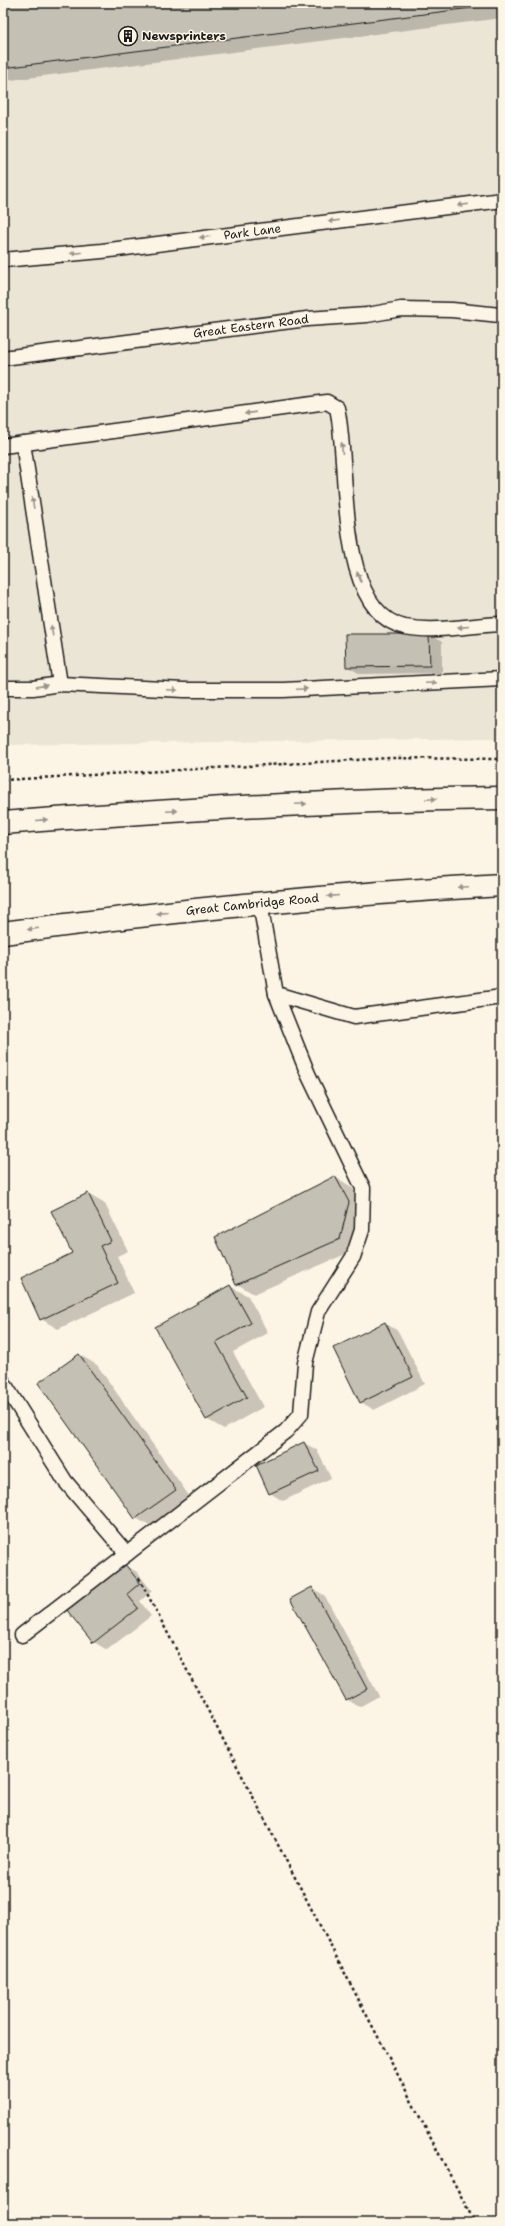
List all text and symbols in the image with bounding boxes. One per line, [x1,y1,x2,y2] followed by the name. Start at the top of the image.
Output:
[117,25,139,47] building icon: Newsprinters
[142,28,226,44] place label: Newsprinters
[457,201,469,208] one-way arrow
[328,218,340,224] one-way arrow
[223,220,282,243] street label: Park Lane
[199,234,211,241] one-way arrow
[70,250,82,256] one-way arrow
[192,311,310,342] street label: Great Eastern Road
[244,409,257,416] one-way arrow
[339,442,346,454] one-way arrow
[30,497,36,509] one-way arrow
[355,570,361,582] one-way arrow
[457,623,469,630] one-way arrow
[49,625,55,637] one-way arrow
[425,680,437,687] one-way arrow
[36,683,48,689] one-way arrow
[166,686,178,693] one-way arrow
[296,686,309,692] one-way arrow
[425,796,438,802] one-way arrow
[295,800,307,807] one-way arrow
[165,807,178,814] one-way arrow
[36,817,48,824] one-way arrow
[456,884,469,890] one-way arrow
[185,890,320,919] street label: Great Cambridge Road
[327,892,339,899] one-way arrow
[156,910,168,916] one-way arrow
[27,926,39,932] one-way arrow

